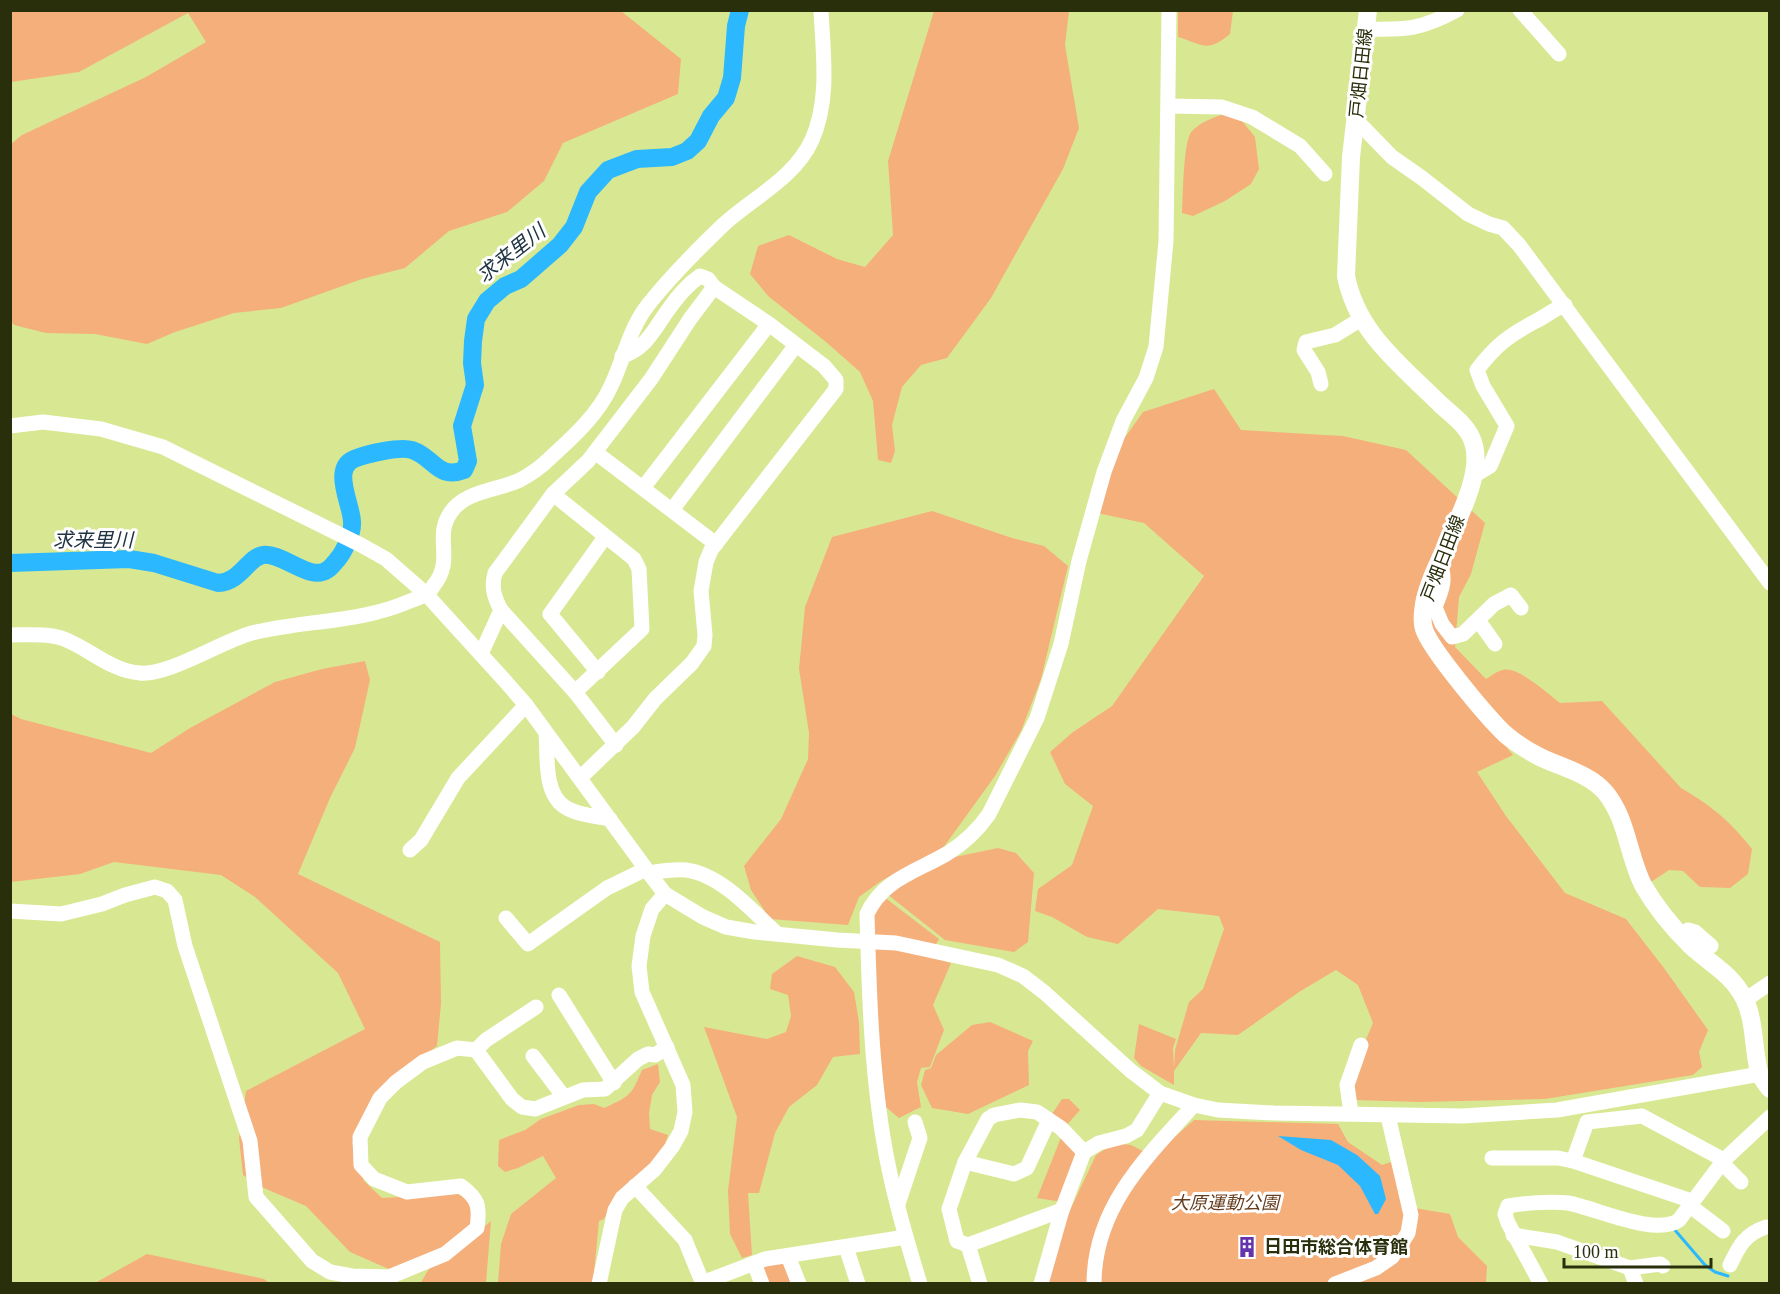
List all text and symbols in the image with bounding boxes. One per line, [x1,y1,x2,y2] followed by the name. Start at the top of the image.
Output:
[1346,27,1376,119] street label: 戸畑日田線
[473,218,551,286] water label: 求来里川
[1418,512,1468,604] street label: 戸畑日田線
[53,529,135,551] water label: 求来里川
[1171,1193,1282,1213] park label: 大原運動公園
[1564,1231,1711,1269] scale bar
[1235,1235,1259,1259] building icon: 日田市総合体育館
[1264,1237,1408,1257] place label: 日田市総合体育館
[1573,1242,1619,1262] text: 100 m

